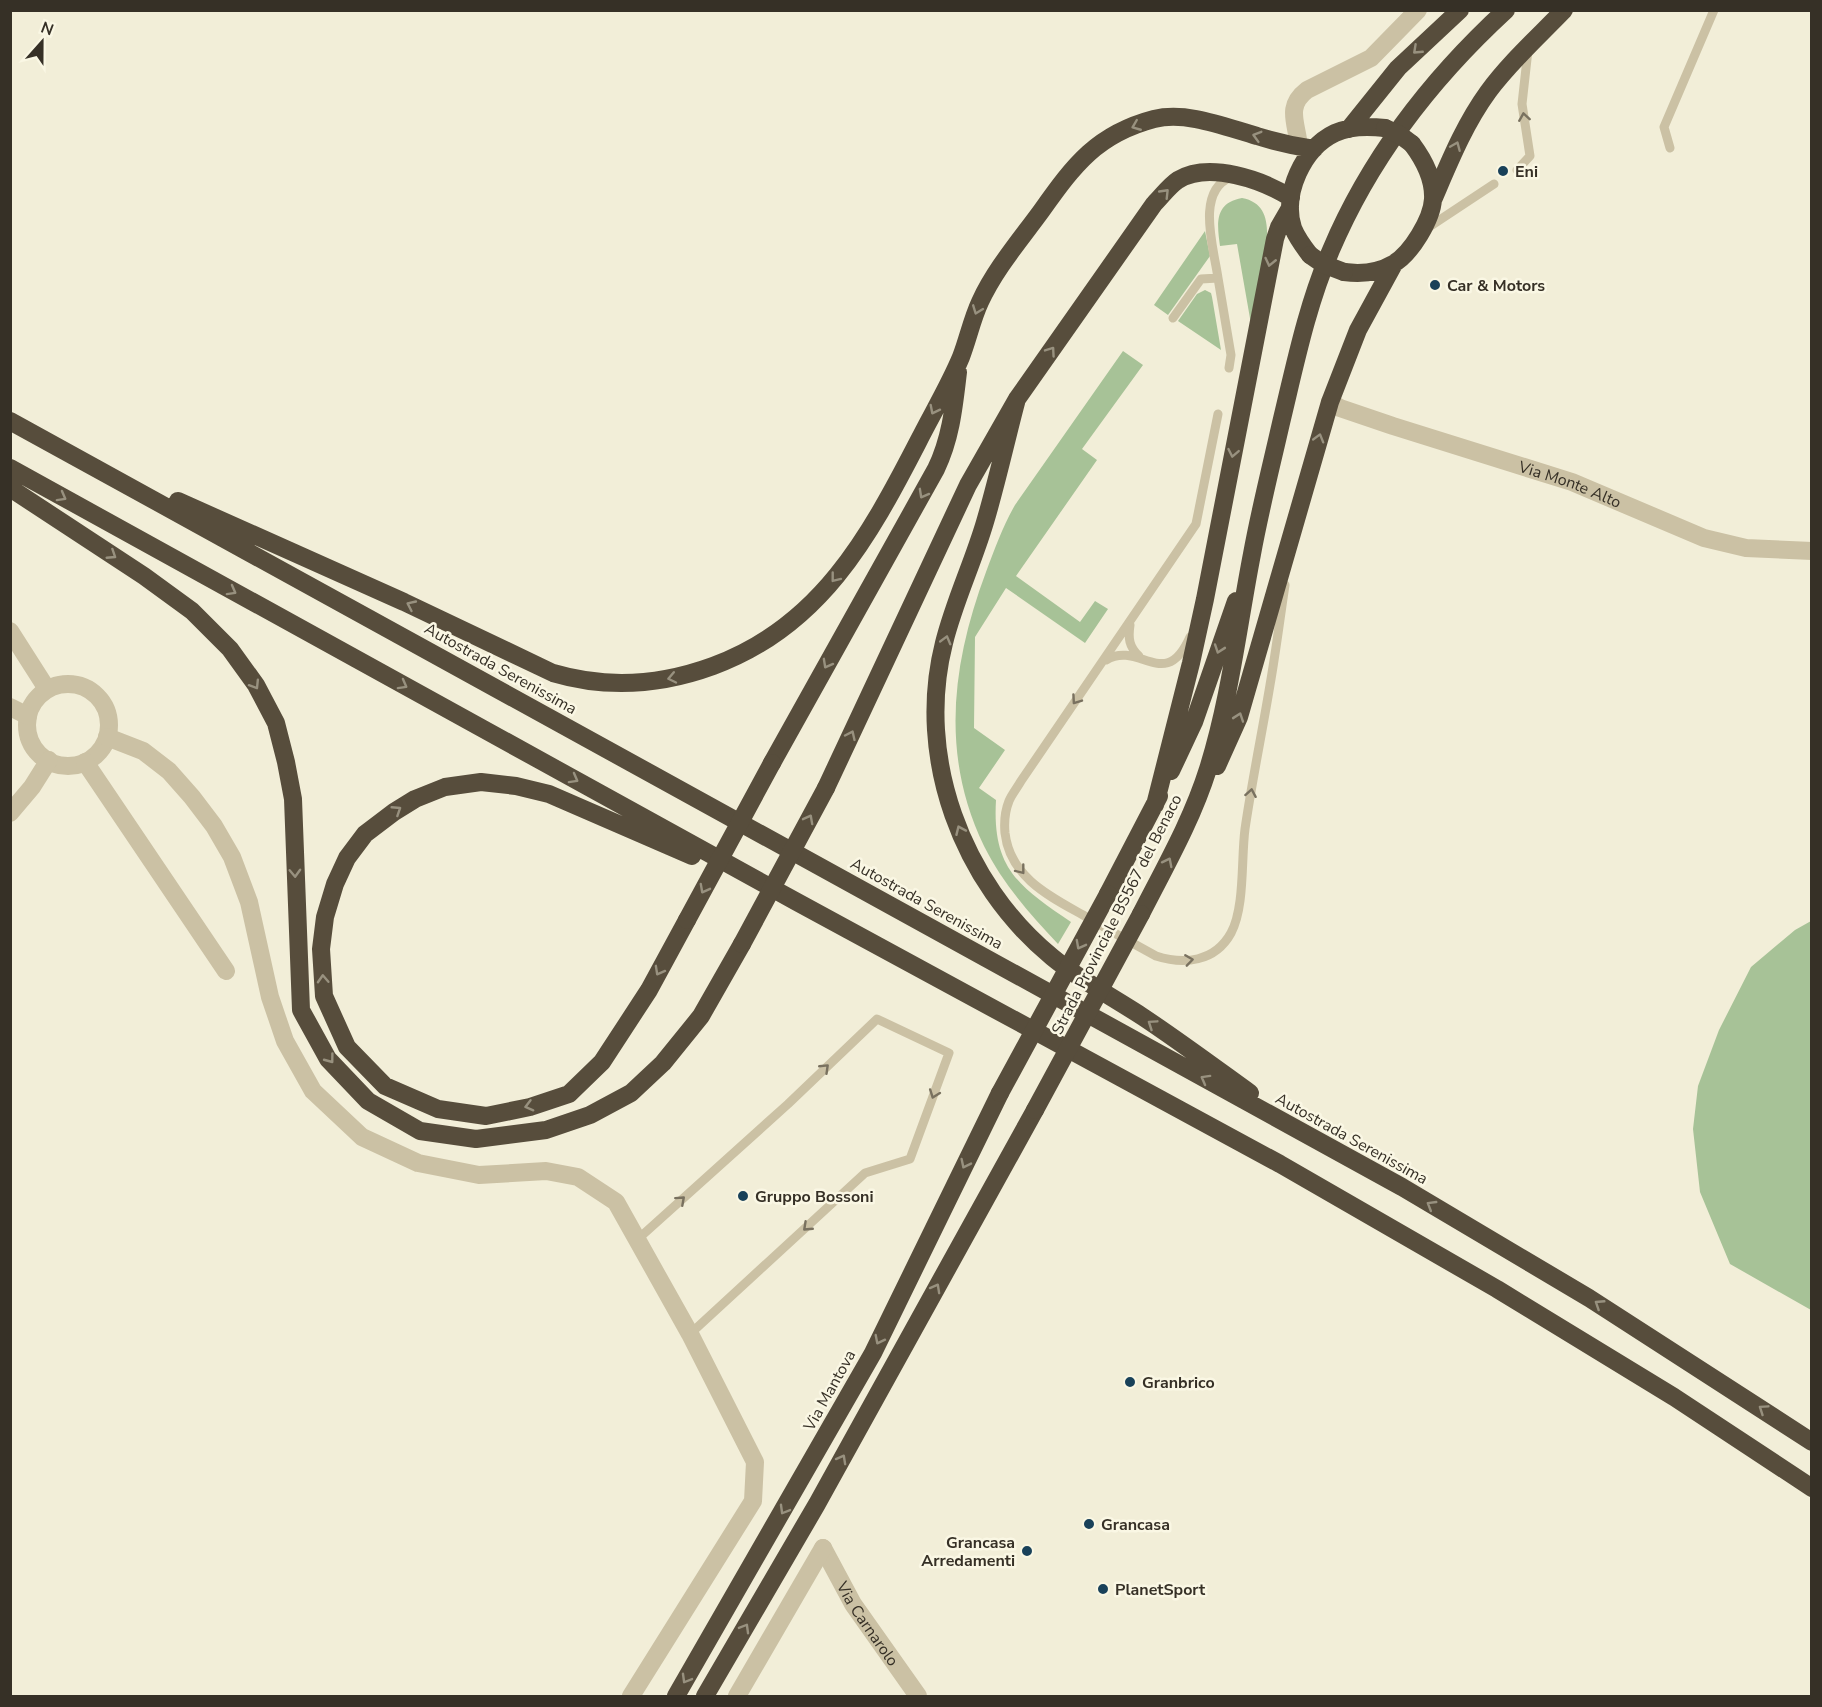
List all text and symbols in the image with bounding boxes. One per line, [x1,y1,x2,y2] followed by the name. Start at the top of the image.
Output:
[12,12,72,72] north arrow
[37,17,57,41] text: N
[1413,43,1424,54] one-way arrow
[1519,113,1531,122] one-way arrow
[1131,119,1142,131] one-way arrow
[1252,131,1263,143] one-way arrow
[1449,141,1461,152] one-way arrow
[1515,161,1538,183] place label: Eni
[1496,164,1510,178] marker: Eni
[1157,190,1168,201] one-way arrow
[1264,256,1277,266] one-way arrow
[1447,275,1545,297] place label: Car & Motors
[1428,278,1442,292] marker: Car & Motors
[972,303,984,314] one-way arrow
[1044,347,1055,358] one-way arrow
[929,404,941,415] one-way arrow
[1312,433,1324,444] one-way arrow
[1227,448,1239,458] one-way arrow
[1515,456,1625,514] street label: Via Monte Alto
[919,488,930,498] one-way arrow
[56,490,66,501] one-way arrow
[105,548,116,559] one-way arrow
[831,571,842,582] one-way arrow
[226,584,237,595] one-way arrow
[406,601,417,613] one-way arrow
[420,618,581,720] street label: Autostrada Serenissima
[938,635,951,645] one-way arrow
[1214,643,1227,654] one-way arrow
[823,658,834,668] one-way arrow
[668,671,678,684] one-way arrow
[397,678,407,689] one-way arrow
[247,679,259,689] one-way arrow
[1072,693,1083,704] one-way arrow
[1231,712,1244,723] one-way arrow
[843,730,855,741] one-way arrow
[568,772,578,783] one-way arrow
[1245,788,1257,798] one-way arrow
[1046,790,1187,1038] street label: Strada Provinciale BS567 del Benaco
[390,806,401,817] one-way arrow
[802,814,813,825] one-way arrow
[955,826,967,837] one-way arrow
[846,853,1007,955] street label: Autostrada Serenissima
[1160,857,1172,868] one-way arrow
[1013,864,1024,875] one-way arrow
[289,868,301,877] one-way arrow
[700,882,711,893] one-way arrow
[1076,939,1087,949] one-way arrow
[1184,955,1193,967] one-way arrow
[655,965,666,975] one-way arrow
[316,974,329,983] one-way arrow
[1148,1020,1159,1031] one-way arrow
[322,1053,333,1064] one-way arrow
[818,1065,829,1076] one-way arrow
[1201,1075,1212,1086] one-way arrow
[929,1087,941,1098] one-way arrow
[1271,1088,1432,1190] street label: Autostrada Serenissima
[525,1099,535,1112] one-way arrow
[960,1158,972,1169] one-way arrow
[755,1186,874,1208] place label: Gruppo Bossoni
[736,1189,750,1203] marker: Gruppo Bossoni
[674,1196,685,1207] one-way arrow
[1427,1200,1437,1212] one-way arrow
[804,1220,814,1231] one-way arrow
[929,1284,940,1294] one-way arrow
[1594,1300,1605,1311] one-way arrow
[875,1333,886,1344] one-way arrow
[798,1346,861,1436] street label: Via Mantova
[1142,1372,1215,1394] place label: Granbrico
[1123,1375,1137,1389] marker: Granbrico
[1759,1405,1769,1417] one-way arrow
[835,1454,846,1465] one-way arrow
[780,1504,791,1514] one-way arrow
[1101,1514,1170,1536] place label: Grancasa
[1082,1517,1096,1531] marker: Grancasa
[921,1532,1015,1572] place label: Grancasa Arredamenti
[1020,1544,1034,1558] marker: Grancasa Arredamenti
[830,1577,904,1671] street label: Via Carnarolo
[1115,1579,1206,1601] place label: PlanetSport
[1096,1582,1110,1596] marker: PlanetSport
[737,1624,749,1634] one-way arrow
[682,1673,694,1683] one-way arrow

